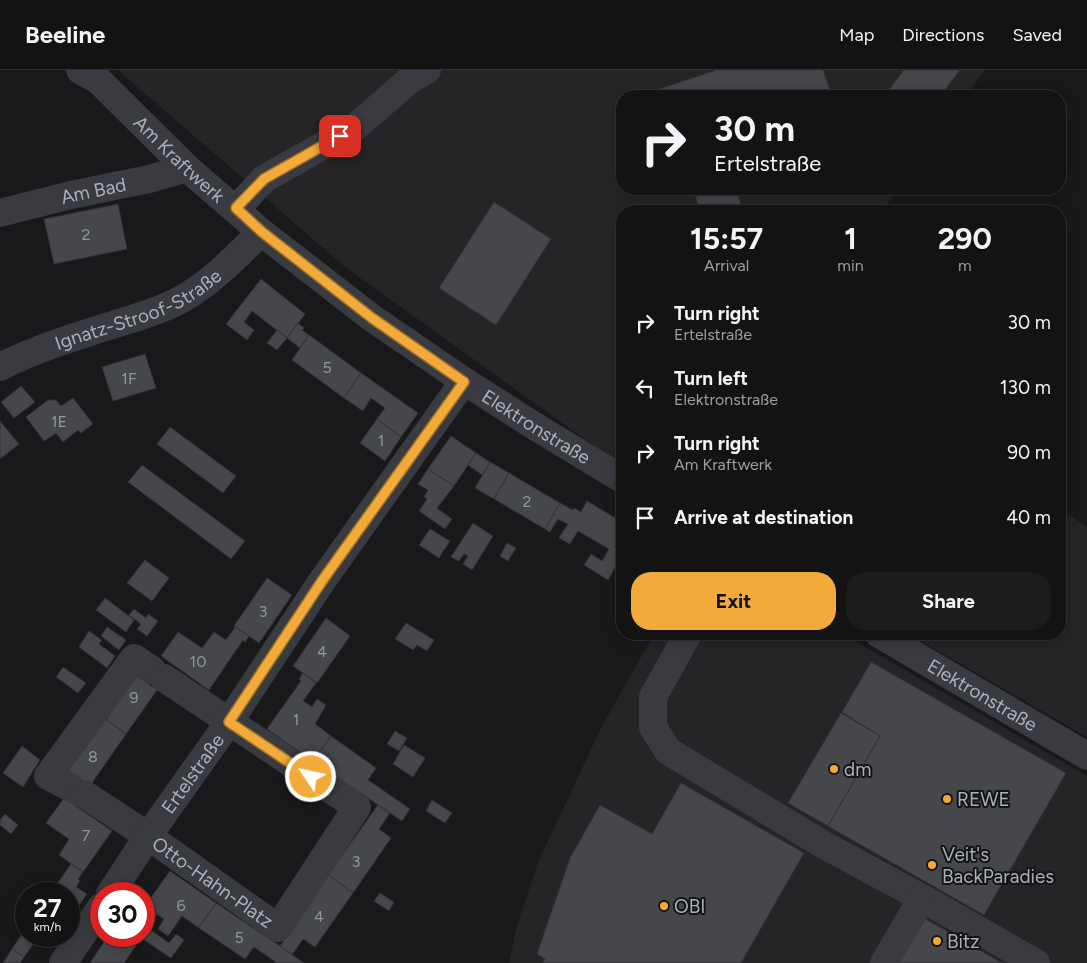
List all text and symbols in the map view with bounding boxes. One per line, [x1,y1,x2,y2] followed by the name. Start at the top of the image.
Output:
[25,20,105,49] text: Beeline
[839,24,874,46] text: Map
[902,24,984,46] text: Directions
[1012,24,1062,46] text: Saved
[714,108,795,150] text: 30 m
[631,110,696,175] icon: right
[129,111,230,208] street label: Am Kraftwerk
[319,115,361,157] pin
[326,122,354,150] icon: arrive
[714,150,821,177] text: Ertelstraße
[58,173,128,209] street label: Am Bad
[690,220,763,257] text: 15:57
[844,220,857,257] text: 1
[938,220,992,257] text: 290
[82,225,90,244] house number: 2
[704,256,749,275] text: Arrival
[837,256,864,275] text: min
[958,256,972,275] text: m
[52,264,226,355] street label: Ignatz-Stroof-Straße
[674,302,760,325] text: Turn right
[631,309,659,337] icon: right
[1008,311,1051,334] text: 30 m
[674,325,752,344] text: Ertelstraße
[322,358,332,377] house number: 5
[674,367,748,390] text: Turn left
[121,369,137,388] house number: 1F
[631,374,659,402] icon: left
[1000,376,1051,399] text: 130 m
[478,384,595,469] street label: Elektronstraße
[674,390,778,409] text: Elektronstraße
[51,412,67,431] house number: 1E
[378,431,384,450] house number: 1
[674,432,760,455] text: Turn right
[631,439,659,467] icon: right
[1007,441,1051,464] text: 90 m
[674,455,772,474] text: Am Kraftwerk
[523,492,531,511] house number: 2
[631,504,659,532] icon: arrive
[674,506,853,529] text: Arrive at destination
[1006,506,1051,529] text: 40 m
[631,572,836,630] button: Exit
[846,572,1051,630] button: Share
[259,602,267,621] house number: 3
[317,642,327,661] house number: 4
[190,652,206,671] house number: 10
[923,654,1041,736] street label: Elektronstraße
[129,688,139,707] house number: 9
[293,710,299,729] house number: 1
[157,729,229,818] street label: Ertelstraße
[88,747,98,766] house number: 8
[284,750,336,802] position arrow
[844,758,871,781] place label: dm
[828,763,840,775] marker: dm
[957,788,1010,811] place label: REWE
[941,793,953,805] marker: REWE
[82,826,91,845] house number: 7
[148,832,277,933] street label: Otto-Hahn-Platz
[942,843,1054,888] place label: Veit's BackParadies
[352,852,360,871] house number: 3
[926,859,938,871] marker: Veit's BackParadies
[90,882,155,947] speed limit sign: 30
[33,893,62,923] text: 27
[674,895,706,918] place label: OBI
[176,896,186,915] house number: 6
[658,900,670,912] marker: OBI
[314,907,324,926] house number: 4
[34,920,61,934] text: km/h
[234,928,244,947] house number: 5
[947,930,980,953] place label: Bitz
[931,935,943,947] marker: Bitz

